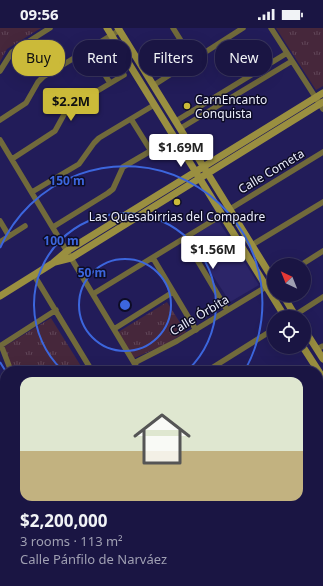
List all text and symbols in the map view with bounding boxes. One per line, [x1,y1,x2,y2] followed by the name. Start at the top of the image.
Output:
[20,4,59,24] text: 09:56
[12,40,65,76] chip: Buy
[73,40,131,76] chip: Rent
[139,40,207,76] chip: Filters
[215,40,272,76] chip: New
[43,88,99,122] pin: $2.2M
[195,91,267,122] place label: CarnEncanto Conquista
[52,92,90,110] text: $2.2M
[182,101,192,111] marker: CarnEncanto Conquista
[148,134,214,168] pin: $1.69M
[158,138,204,156] text: $1.69M
[235,145,307,197] street label: Calle Cometa
[49,172,85,189] text: 150 m
[172,197,182,207] marker: Las Quesabirrias del Compadre
[89,208,265,225] place label: Las Quesabirrias del Compadre
[43,232,79,249] text: 100 m
[180,236,246,270] pin: $1.56M
[190,240,236,258] text: $1.56M
[267,258,311,302] north arrow
[267,258,311,354] map controls
[78,264,106,281] text: 50 m
[166,291,232,339] street label: Calle Órbita
[118,298,132,312] centre of rings
[267,310,311,354] button: locate
[126,403,198,475] icon: home
[20,509,107,532] text: $2,200,000
[20,532,123,550] text: 3 rooms · 113 m²
[20,550,167,568] text: Calle Pánfilo de Narváez

